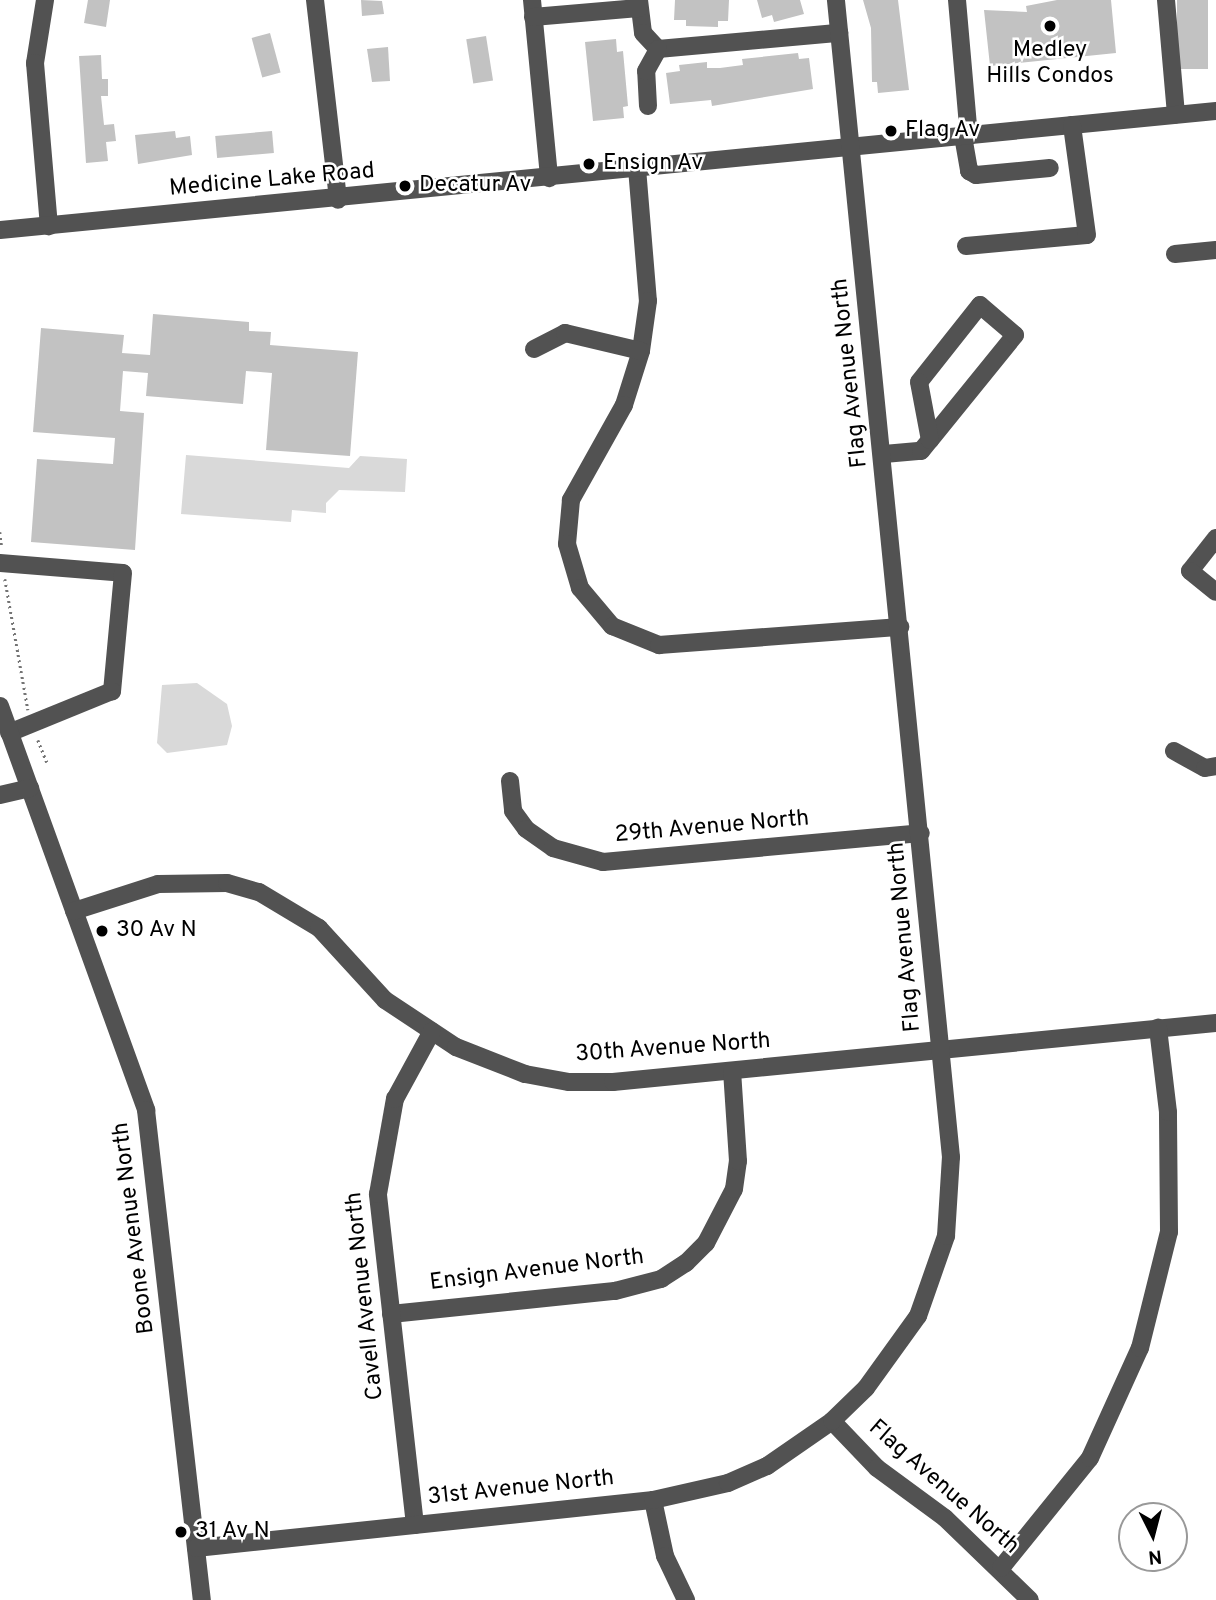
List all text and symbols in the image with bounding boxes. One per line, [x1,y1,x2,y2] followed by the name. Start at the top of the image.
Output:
[1042,18,1058,34] marker: Medley Hills Condos
[986,37,1114,91] place label: Medley Hills Condos
[905,117,981,145] place label: Flag Av
[883,123,899,139] marker: Flag Av
[603,150,704,178] place label: Ensign Av
[581,156,597,172] marker: Ensign Av
[168,158,376,204] street label: Medicine Lake Road
[419,172,532,200] place label: Decatur Av
[397,178,413,194] marker: Decatur Av
[827,276,875,470] street label: Flag Avenue North
[613,806,811,850] street label: 29th Avenue North
[884,840,928,1034] street label: Flag Avenue North
[116,917,198,945] place label: 30 Av N
[94,923,110,939] marker: 30 Av N
[574,1028,772,1070] street label: 30th Avenue North
[108,1120,162,1336] street label: Boone Avenue North
[341,1190,391,1402] street label: Cavell Avenue North
[428,1244,646,1298] street label: Ensign Avenue North
[862,1415,1024,1561] street label: Flag Avenue North
[426,1465,616,1513] street label: 31st Avenue North
[1118,1502,1188,1572] north arrow
[195,1518,271,1546] place label: 31 Av N
[173,1524,189,1540] marker: 31 Av N
[1147,1543,1163,1569] text: N

